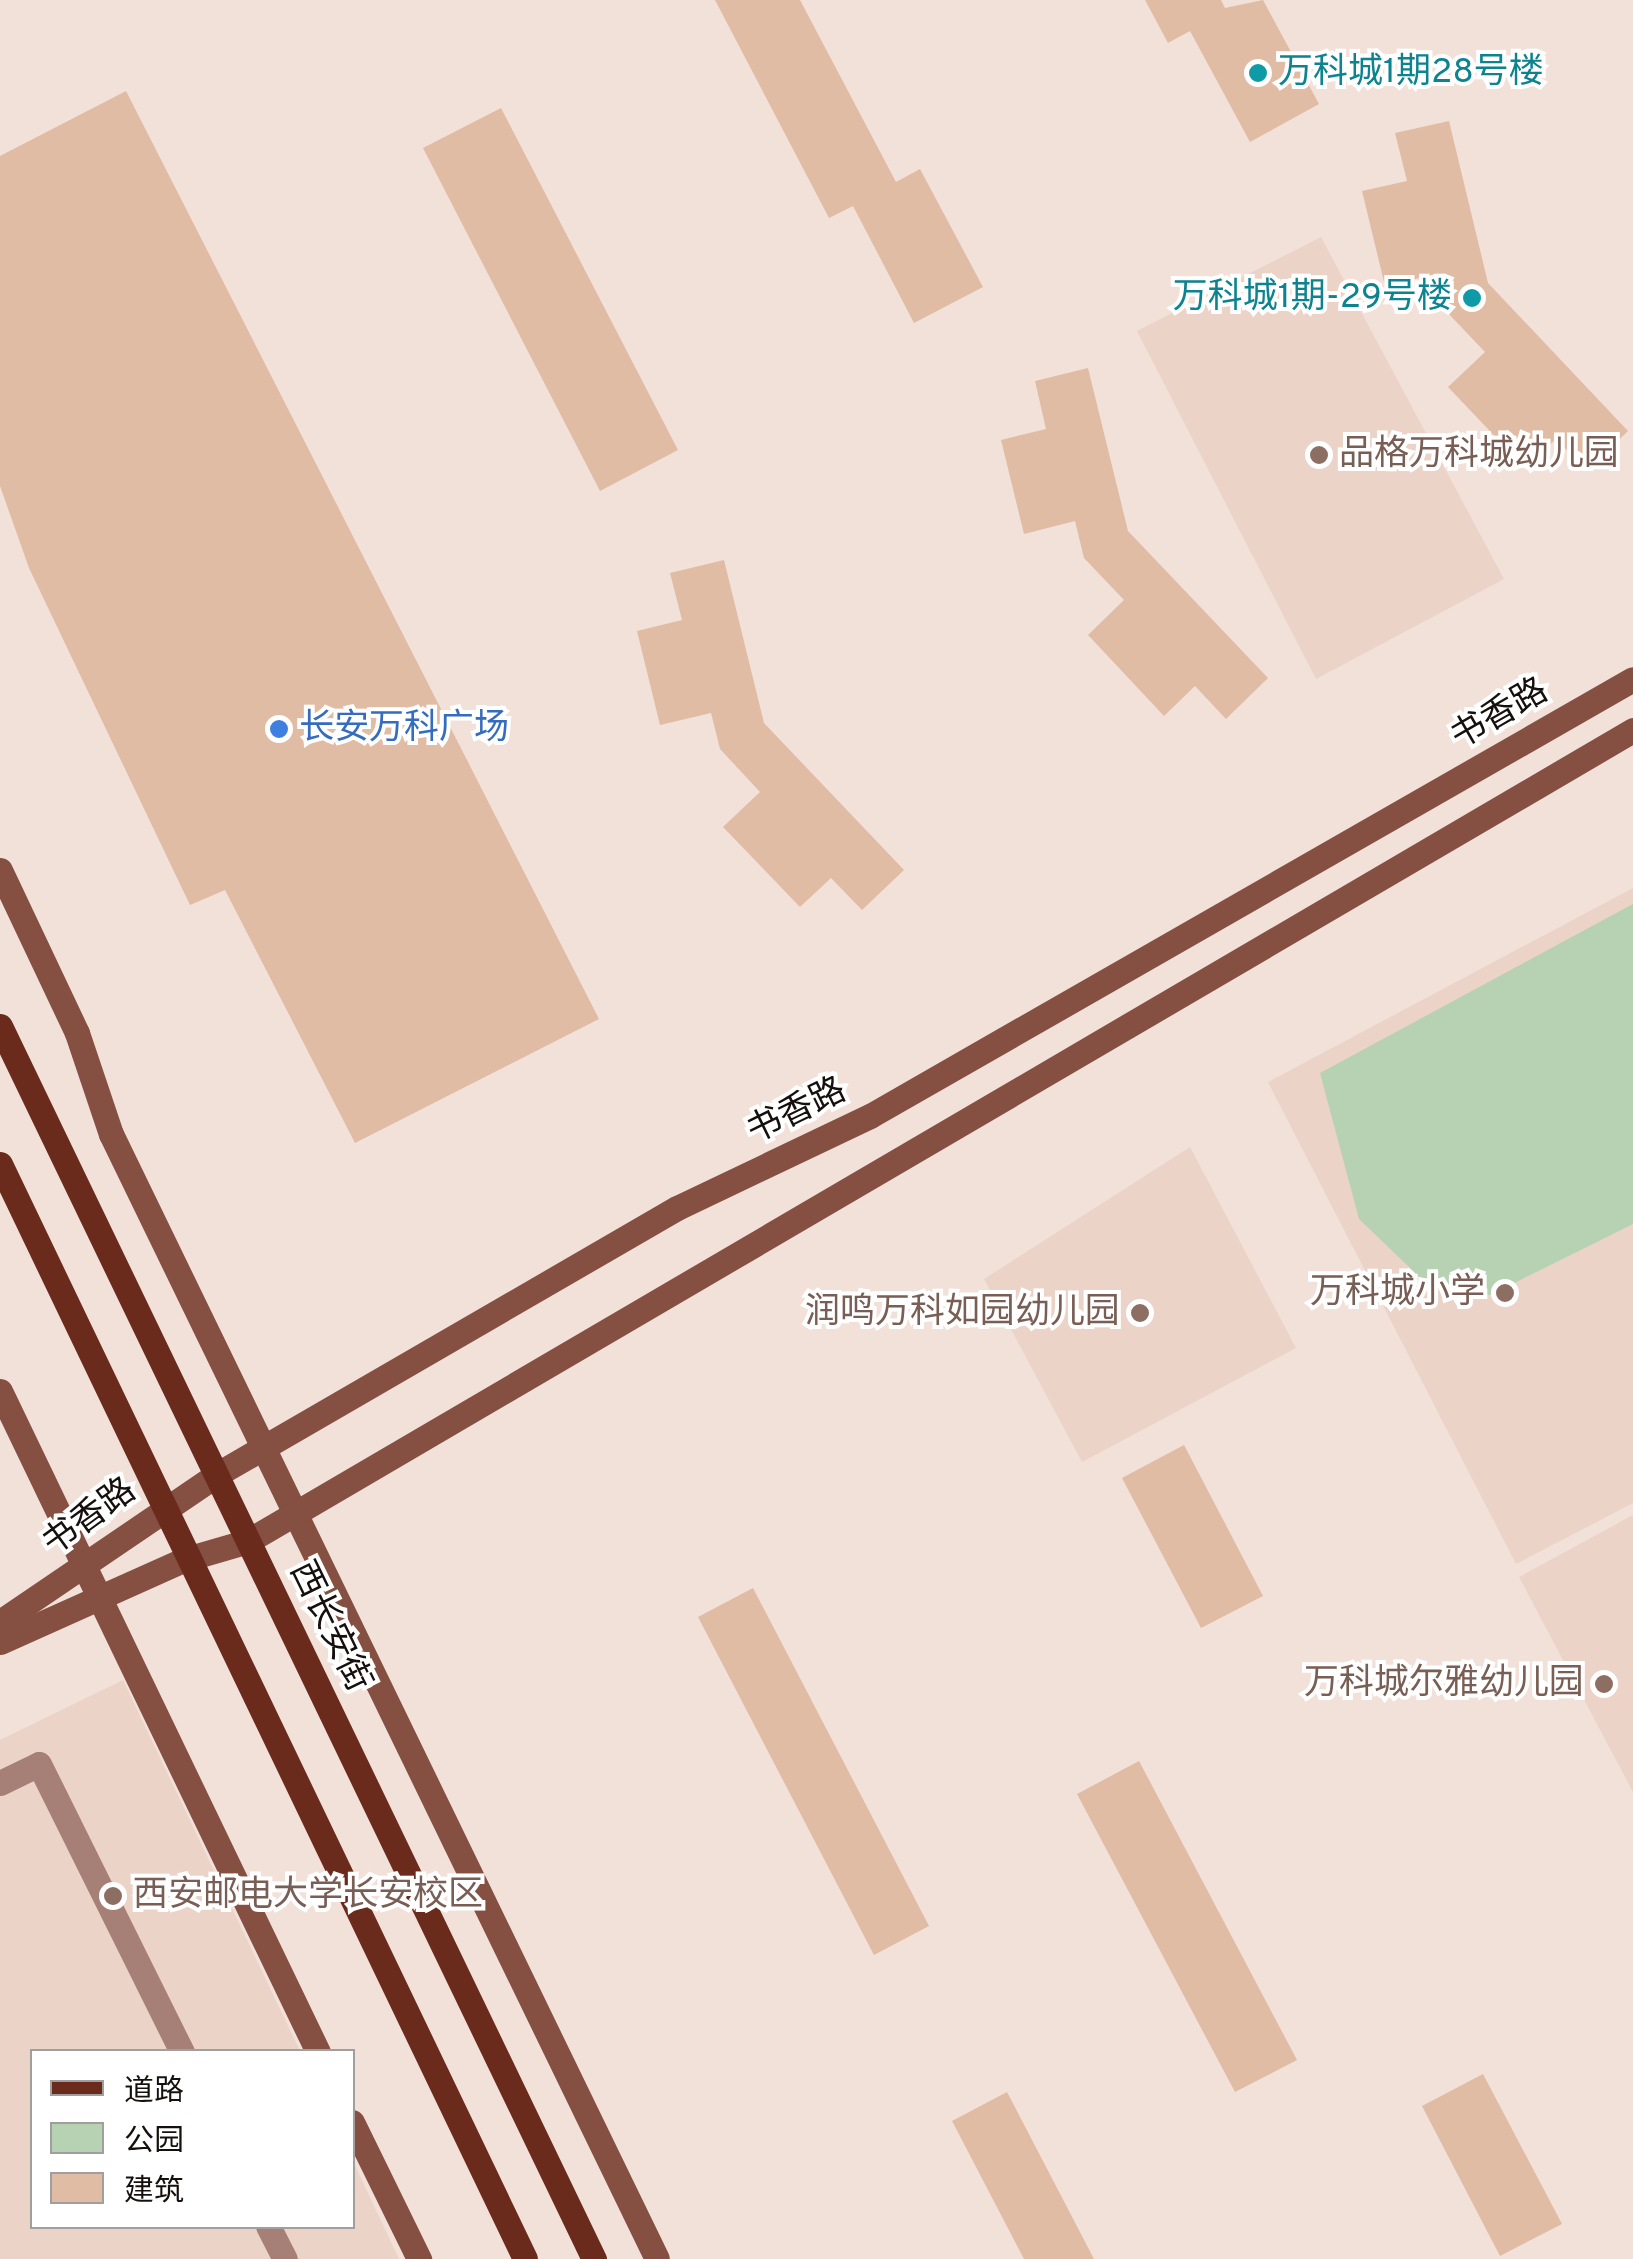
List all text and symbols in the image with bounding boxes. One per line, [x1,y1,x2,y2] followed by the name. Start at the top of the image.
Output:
[1278,52,1544,94] place label: 万科城1期28号楼
[1247,62,1269,84] marker: 万科城1期28号楼
[1173,277,1452,319] place label: 万科城1期-29号楼
[1461,287,1483,309] marker: 万科城1期-29号楼
[1339,434,1619,476] place label: 品格万科城幼儿园
[1308,444,1330,466] marker: 品格万科城幼儿园
[1444,671,1556,759] street label: 书香路
[299,708,509,750] place label: 长安万科广场
[268,718,290,740] marker: 长安万科广场
[741,1070,853,1154] street label: 书香路
[1310,1272,1485,1314] place label: 万科城小学
[1494,1282,1516,1304] marker: 万科城小学
[805,1292,1120,1334] place label: 润鸣万科如园幼儿园
[1129,1302,1151,1324] marker: 润鸣万科如园幼儿园
[35,1470,145,1566] street label: 书香路
[279,1555,379,1699] street label: 西长安街
[1304,1663,1584,1705] place label: 万科城尔雅幼儿园
[1593,1673,1615,1695] marker: 万科城尔雅幼儿园
[133,1875,483,1917] place label: 西安邮电大学长安校区
[102,1885,124,1907] marker: 西安邮电大学长安校区
[30,2049,355,2229] legend
[124,2074,184,2111] text: 道路
[124,2124,184,2161] text: 公园
[124,2174,184,2211] text: 建筑

